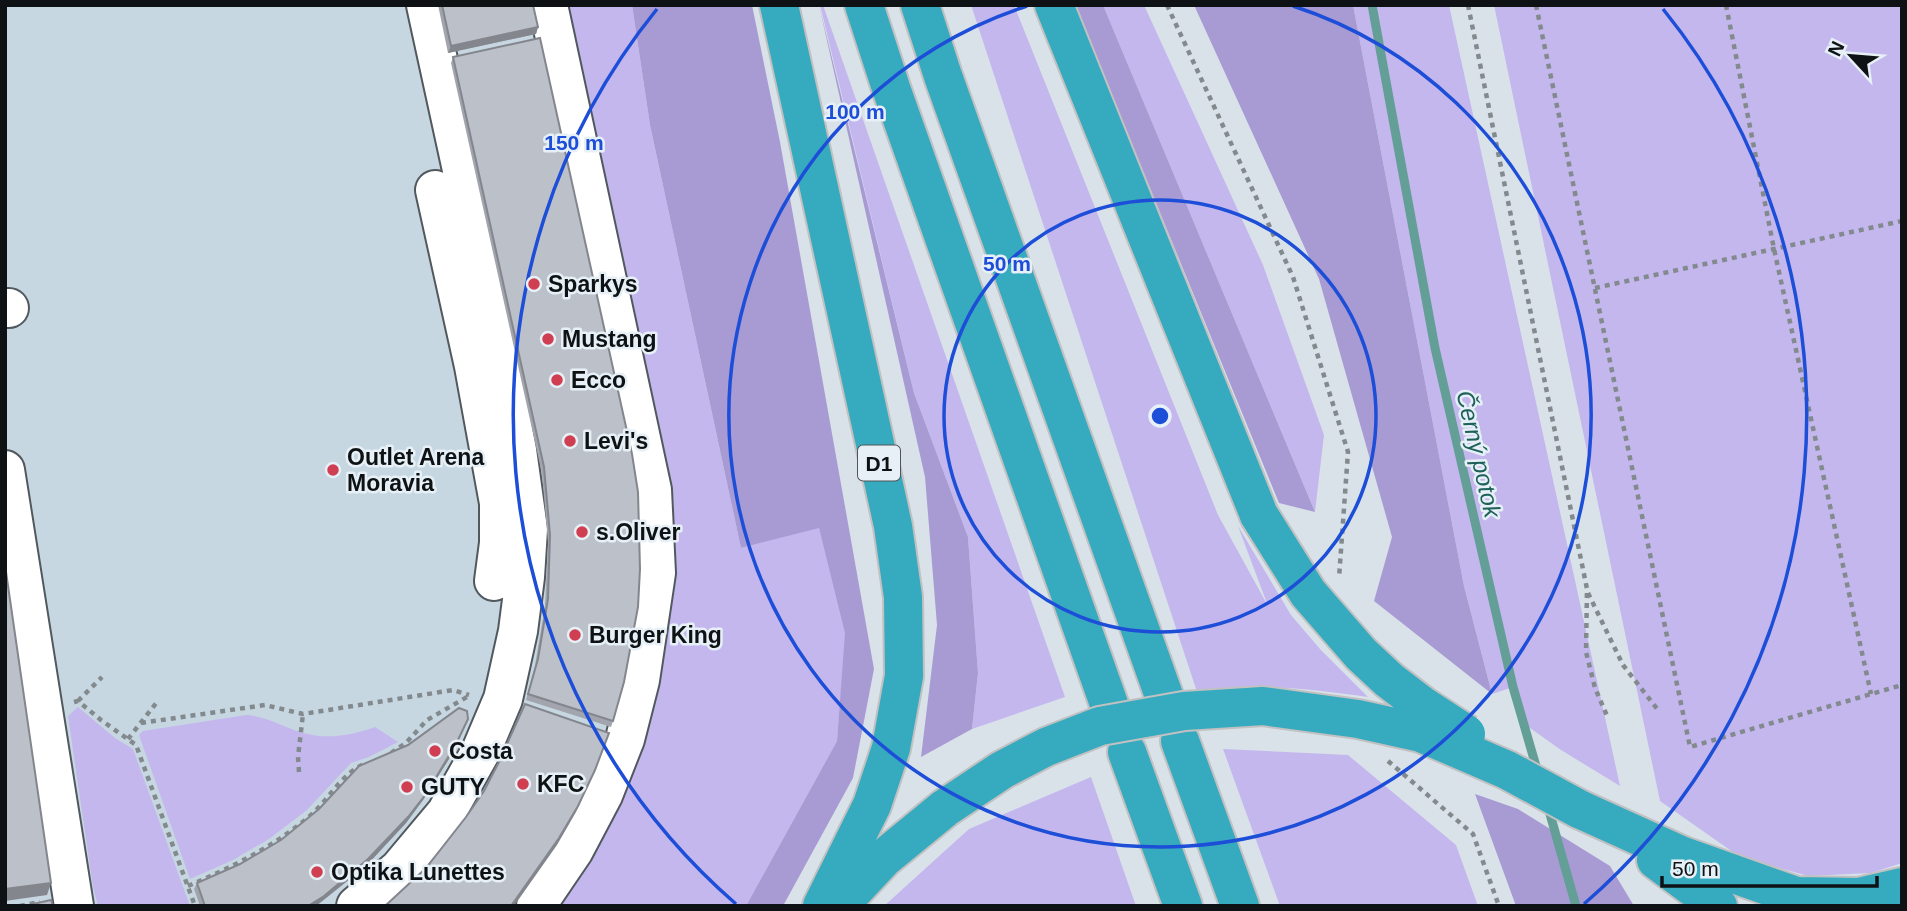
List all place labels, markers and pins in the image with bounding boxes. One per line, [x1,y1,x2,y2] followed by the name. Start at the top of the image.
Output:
[548,271,638,297] place label: Sparkys
[526,276,542,292] marker: Sparkys
[562,326,657,352] place label: Mustang
[540,331,556,347] marker: Mustang
[571,367,626,393] place label: Ecco
[549,372,565,388] marker: Ecco
[1148,404,1172,428] centre of rings
[584,428,648,454] place label: Levi's
[562,433,578,449] marker: Levi's
[347,444,484,496] place label: Outlet Arena Moravia
[325,462,341,478] marker: Outlet Arena Moravia
[596,519,680,545] place label: s.Oliver
[574,524,590,540] marker: s.Oliver
[589,622,722,648] place label: Burger King
[567,627,583,643] marker: Burger King
[449,738,513,764] place label: Costa
[427,743,443,759] marker: Costa
[537,771,584,797] place label: KFC
[421,774,485,800] place label: GUTY
[515,776,531,792] marker: KFC
[399,779,415,795] marker: GUTY
[331,859,505,885] place label: Optika Lunettes
[309,864,325,880] marker: Optika Lunettes

